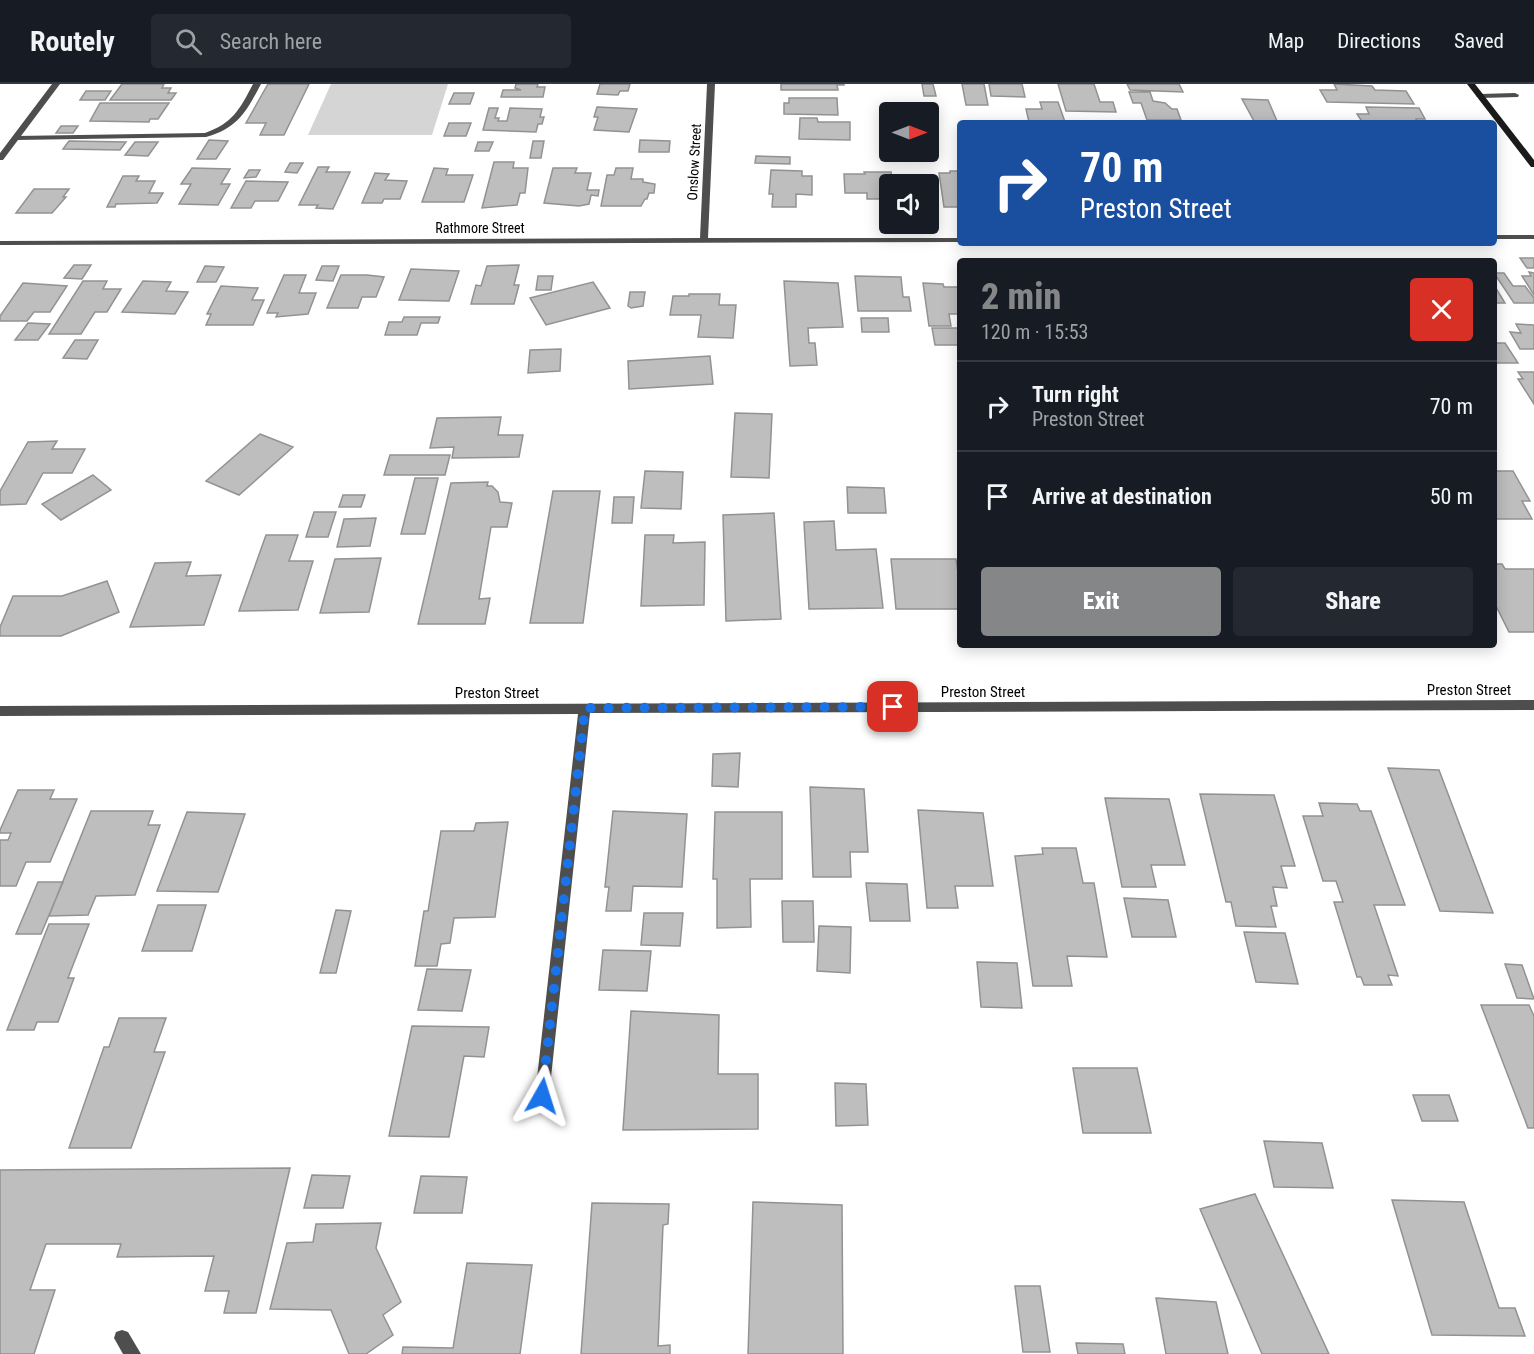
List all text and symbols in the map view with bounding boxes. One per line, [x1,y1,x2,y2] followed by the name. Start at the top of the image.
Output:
[151,14,571,68] search box
[30,25,115,58] text: Routely
[172,25,205,58] icon: search
[220,29,322,54] text: Search here
[1268,29,1304,53] text: Map
[1337,29,1421,53] text: Directions
[1454,29,1504,53] text: Saved
[879,102,939,162] north arrow
[879,102,939,234] map controls
[684,123,704,201] street label: Onslow Street
[1080,143,1163,192] text: 70 m
[981,144,1059,222] icon: right
[879,174,939,234] button: sound
[1080,193,1232,225] text: Preston Street
[435,220,525,236] street label: Rathmore Street
[981,276,1061,318] text: 2 min
[1410,278,1473,341] button: close
[981,320,1088,344] text: 120 m · 15:53
[1032,382,1119,407] text: Turn right
[981,390,1014,423] icon: right
[1430,394,1473,419] text: 70 m
[1032,407,1144,431] text: Preston Street
[981,480,1014,513] icon: arrive
[1032,484,1212,509] text: Arrive at destination
[1430,484,1473,509] text: 50 m
[981,567,1221,636] button: Exit
[1233,567,1473,636] button: Share
[867,681,918,732] pin
[1427,681,1511,699] street label: Preston Street
[941,683,1025,701] street label: Preston Street
[455,684,539,702] street label: Preston Street
[876,690,909,723] icon: arrive
[510,1064,574,1128] position arrow

